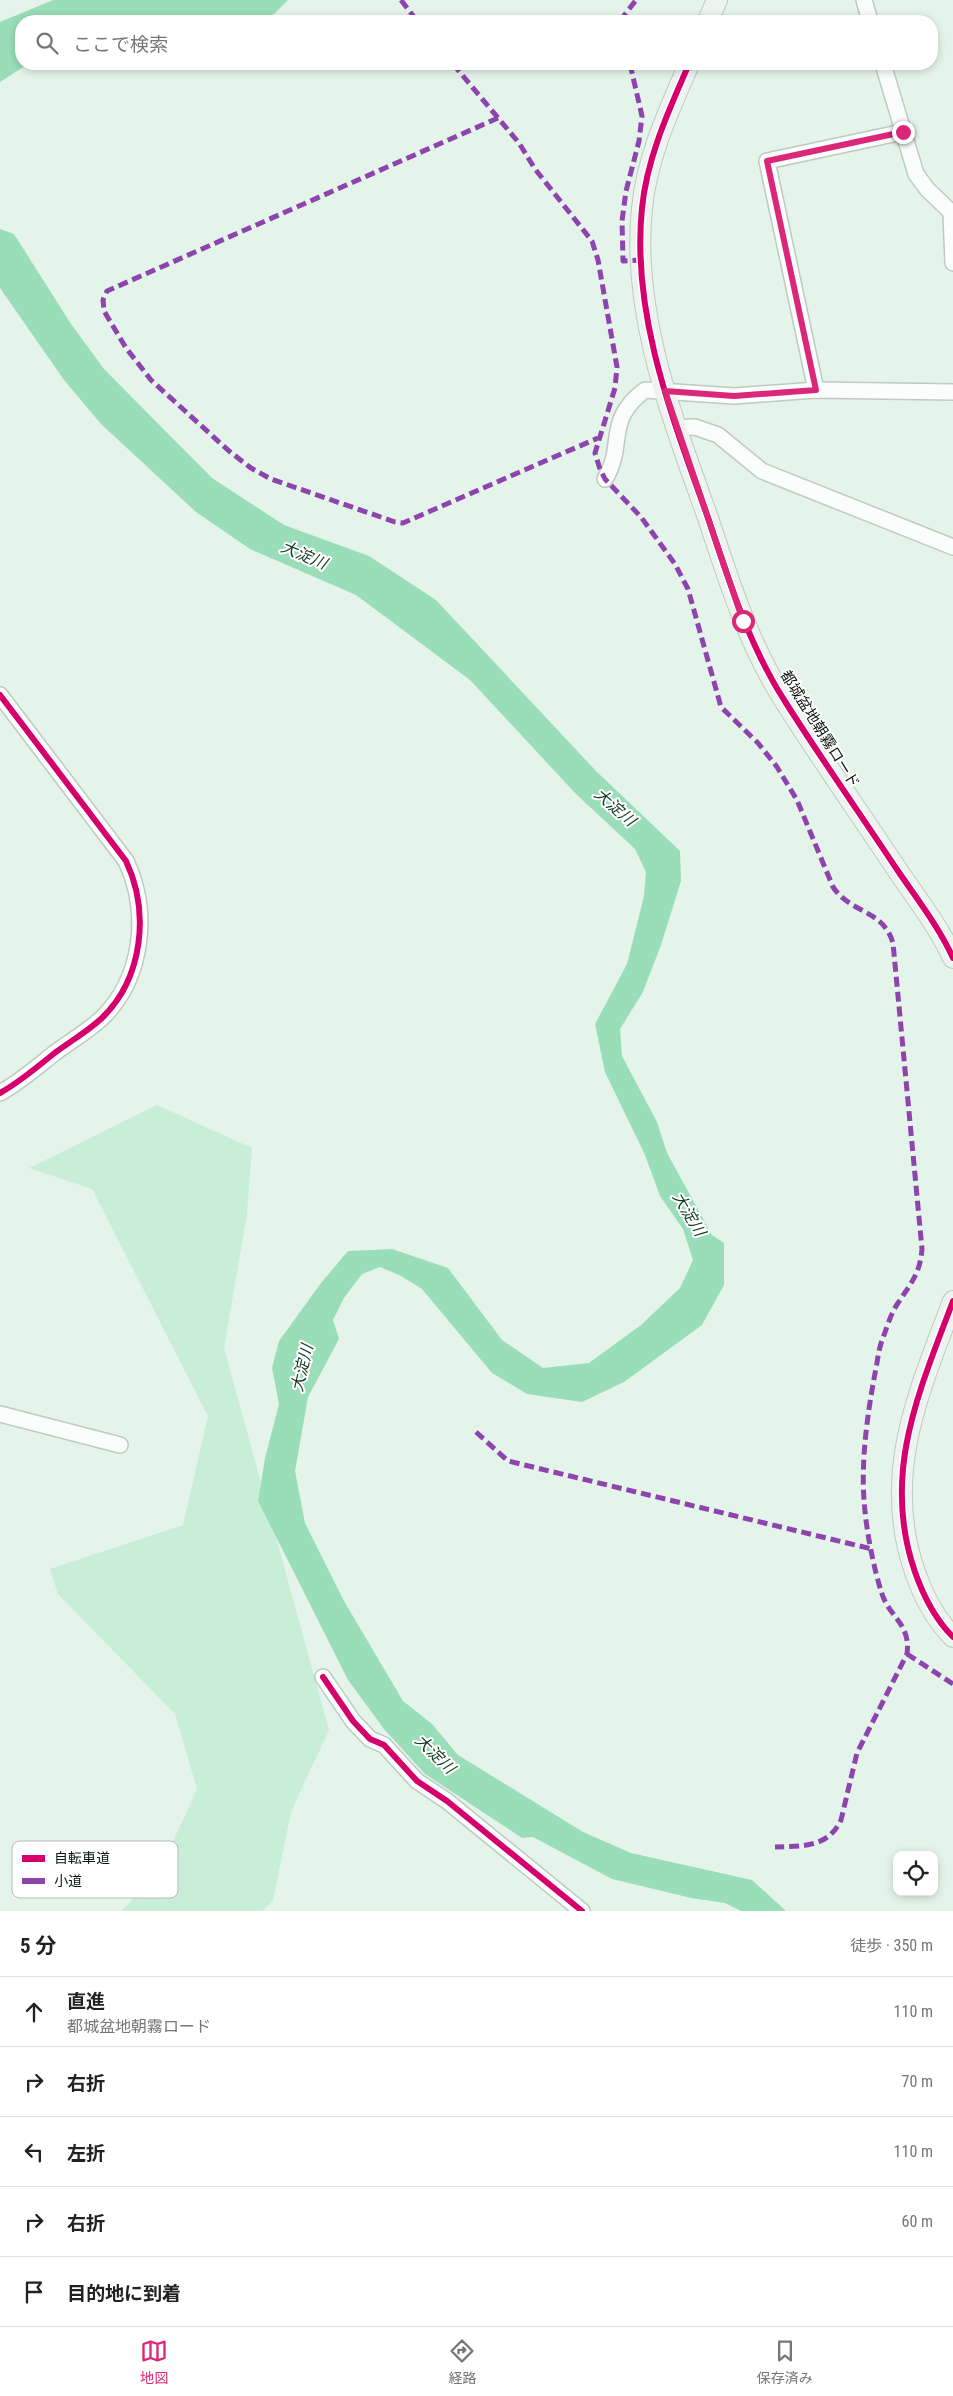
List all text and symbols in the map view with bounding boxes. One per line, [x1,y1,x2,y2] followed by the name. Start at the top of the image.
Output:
[15,15,938,70] search box
[33,29,61,57] icon: search
[73,33,168,56] text: ここで検索
[892,121,915,144] route end
[278,537,332,574] water label: 大淀川
[732,610,755,633] route start
[777,667,863,791] street label: 都城盆地朝霧ロード
[591,784,641,831] water label: 大淀川
[668,1189,711,1241] water label: 大淀川
[287,1341,317,1394] water label: 大淀川
[411,1730,460,1779] water label: 大淀川
[12,1841,178,1898] legend
[54,1850,110,1866] text: 自転車道
[893,1851,938,1896] map controls
[893,1851,938,1896] button: locate
[54,1873,82,1889] text: 小道
[20,1934,56,1958] text: 5 分
[850,1936,933,1955] text: 徒歩 · 350 m
[67,1990,105,2013] text: 直進
[20,1998,48,2026] icon: ahead
[894,2002,933,2021] text: 110 m
[67,2017,211,2036] text: 都城盆地朝霧ロード
[20,2068,48,2096] icon: right
[67,2072,105,2095] text: 右折
[901,2072,933,2091] text: 70 m
[20,2138,48,2166] icon: left
[67,2142,105,2165] text: 左折
[894,2142,933,2161] text: 110 m
[20,2208,48,2236] icon: right
[67,2212,105,2235] text: 右折
[901,2212,933,2231] text: 60 m
[20,2278,48,2306] icon: arrive
[67,2282,181,2305] text: 目的地に到着
[140,2337,168,2387] tab: 地図
[448,2337,476,2387] tab: 経路
[757,2337,813,2387] tab: 保存済み

